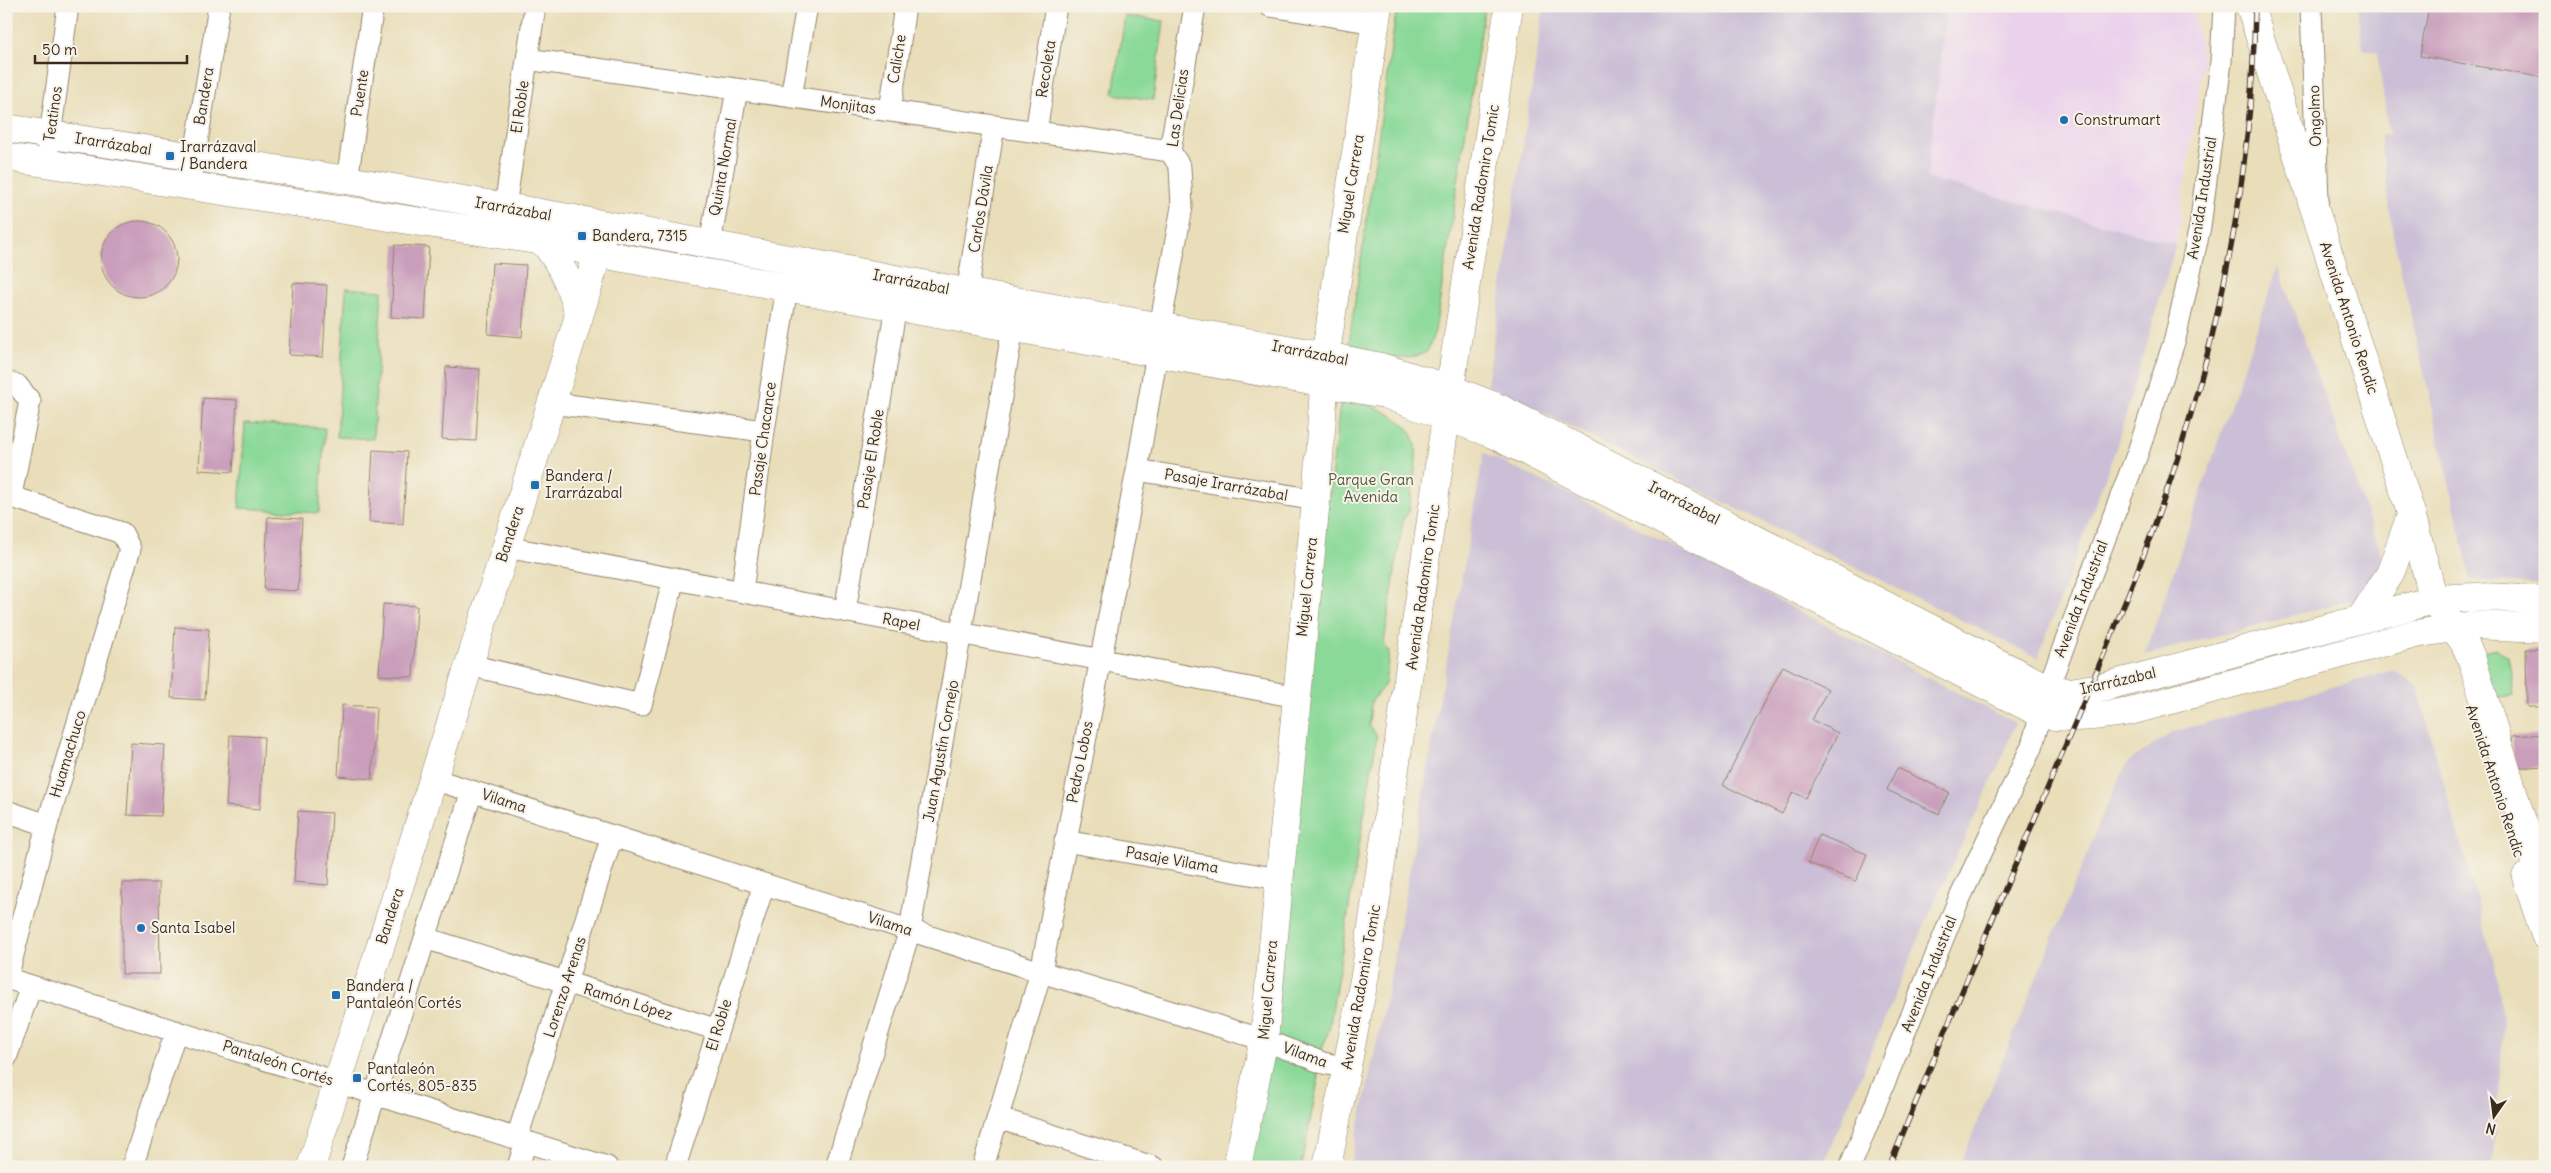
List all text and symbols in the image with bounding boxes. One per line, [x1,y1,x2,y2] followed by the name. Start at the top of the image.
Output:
[35,32,188,64] scale bar
[883,33,910,85] street label: Caliche
[1032,38,1060,99] street label: Recoleta
[42,40,77,59] text: 50 m
[190,65,218,126] street label: Bandera
[1163,67,1192,148] street label: Las Delicias
[346,68,373,118] street label: Puente
[506,79,533,135] street label: El Roble
[39,85,66,143] street label: Teatinos
[2304,85,2325,147] street label: Ongolmo
[819,91,877,118] street label: Monjitas
[1458,103,1503,271] street label: Avenida Radomiro Tomic
[2074,110,2161,129] place label: Construmart
[2058,114,2070,126] marker: Construmart
[705,117,740,217] street label: Quinta Normal
[73,128,153,159] street label: Irarrázabal
[1333,133,1368,235] street label: Miguel Carrera
[2182,135,2221,261] street label: Avenida Industrial
[180,137,256,173] place label: Irarrázaval / Bandera
[164,150,176,162] marker: Irarrázaval / Bandera
[964,163,997,254] street label: Carlos Dávila
[473,192,553,225] street label: Irarrázabal
[592,226,687,245] place label: Bandera, 7315
[576,230,588,242] marker: Bandera, 7315
[2316,239,2383,397] street label: Avenida Antonio Rendic
[871,265,951,298] street label: Irarrázabal
[1270,336,1350,369] street label: Irarrázabal
[745,381,780,497] street label: Pasaje Chacance
[853,408,888,510] street label: Pasaje El Roble
[1163,464,1289,505] street label: Pasaje Irarrázabal
[545,466,622,502] place label: Bandera / Irarrázabal
[1328,470,1414,506] park label: Parque Gran Avenida
[1645,477,1723,529] street label: Irarrázabal
[529,479,541,491] marker: Bandera / Irarrázabal
[491,503,528,565] street label: Bandera
[1401,503,1444,671] street label: Avenida Radomiro Tomic
[1292,536,1321,638] street label: Miguel Carrera
[2049,538,2112,660] street label: Avenida Industrial
[881,609,922,634] street label: Rapel
[2078,663,2158,698] street label: Irarrázabal
[919,678,962,824] street label: Juan Agustín Cornejo
[2462,702,2529,860] street label: Avenida Antonio Rendic
[45,708,90,800] street label: Huamachuco
[1062,719,1097,805] street label: Pedro Lobos
[479,784,530,817] street label: Vilama
[1124,842,1220,877] street label: Pasaje Vilama
[371,885,408,947] street label: Bandera
[1337,903,1384,1071] street label: Avenida Radomiro Tomic
[865,907,916,940] street label: Vilama
[1897,913,1961,1035] street label: Avenida Industrial
[151,918,235,937] place label: Santa Isabel
[135,922,147,934] marker: Santa Isabel
[539,934,590,1040] street label: Lorenzo Arenas
[1254,939,1281,1041] street label: Miguel Carrera
[346,976,462,1012] place label: Bandera / Pantaleón Cortés
[581,979,675,1024] street label: Ramón López
[330,989,342,1001] marker: Bandera / Pantaleón Cortés
[702,997,735,1053] street label: El Roble
[220,1036,336,1089] street label: Pantaleón Cortés
[1280,1038,1331,1072] street label: Vilama
[367,1059,477,1095] place label: Pantaleón Cortés, 805-835
[351,1072,363,1084] marker: Pantaleón Cortés, 805-835
[2468,1090,2518,1140] north arrow
[2484,1119,2498,1139] text: N

